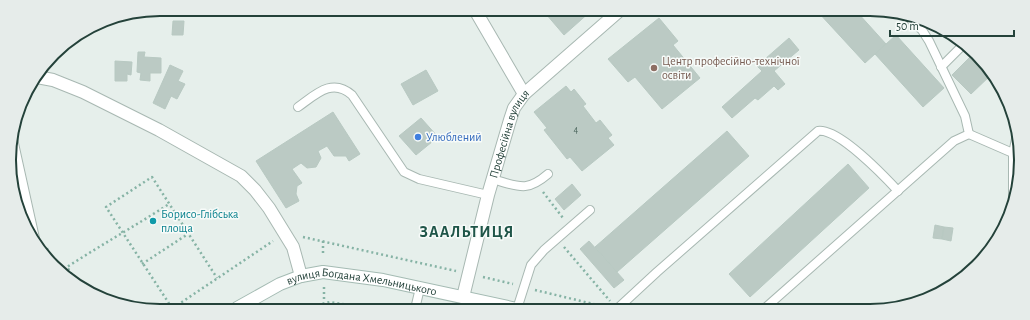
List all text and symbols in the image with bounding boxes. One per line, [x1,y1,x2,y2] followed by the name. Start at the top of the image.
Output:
[890,12,1014,38] scale bar
[896,20,919,32] text: 50 m
[662,55,800,81] place label: Центр професійно-технічної освіти
[649,63,659,73] marker: Центр професійно-технічної освіти
[487,87,531,180] street label: Професійна вулиця
[574,125,579,135] house number: 4
[426,131,482,143] place label: Улюблений
[413,132,423,142] marker: Улюблений
[161,208,239,234] place label: Борисо-Глібська площа
[148,216,158,226] marker: Борисо-Глібська площа
[420,224,514,240] district label: ЗААЛЬТИЦЯ
[285,266,438,297] street label: вулиця Богдана Хмельницького

